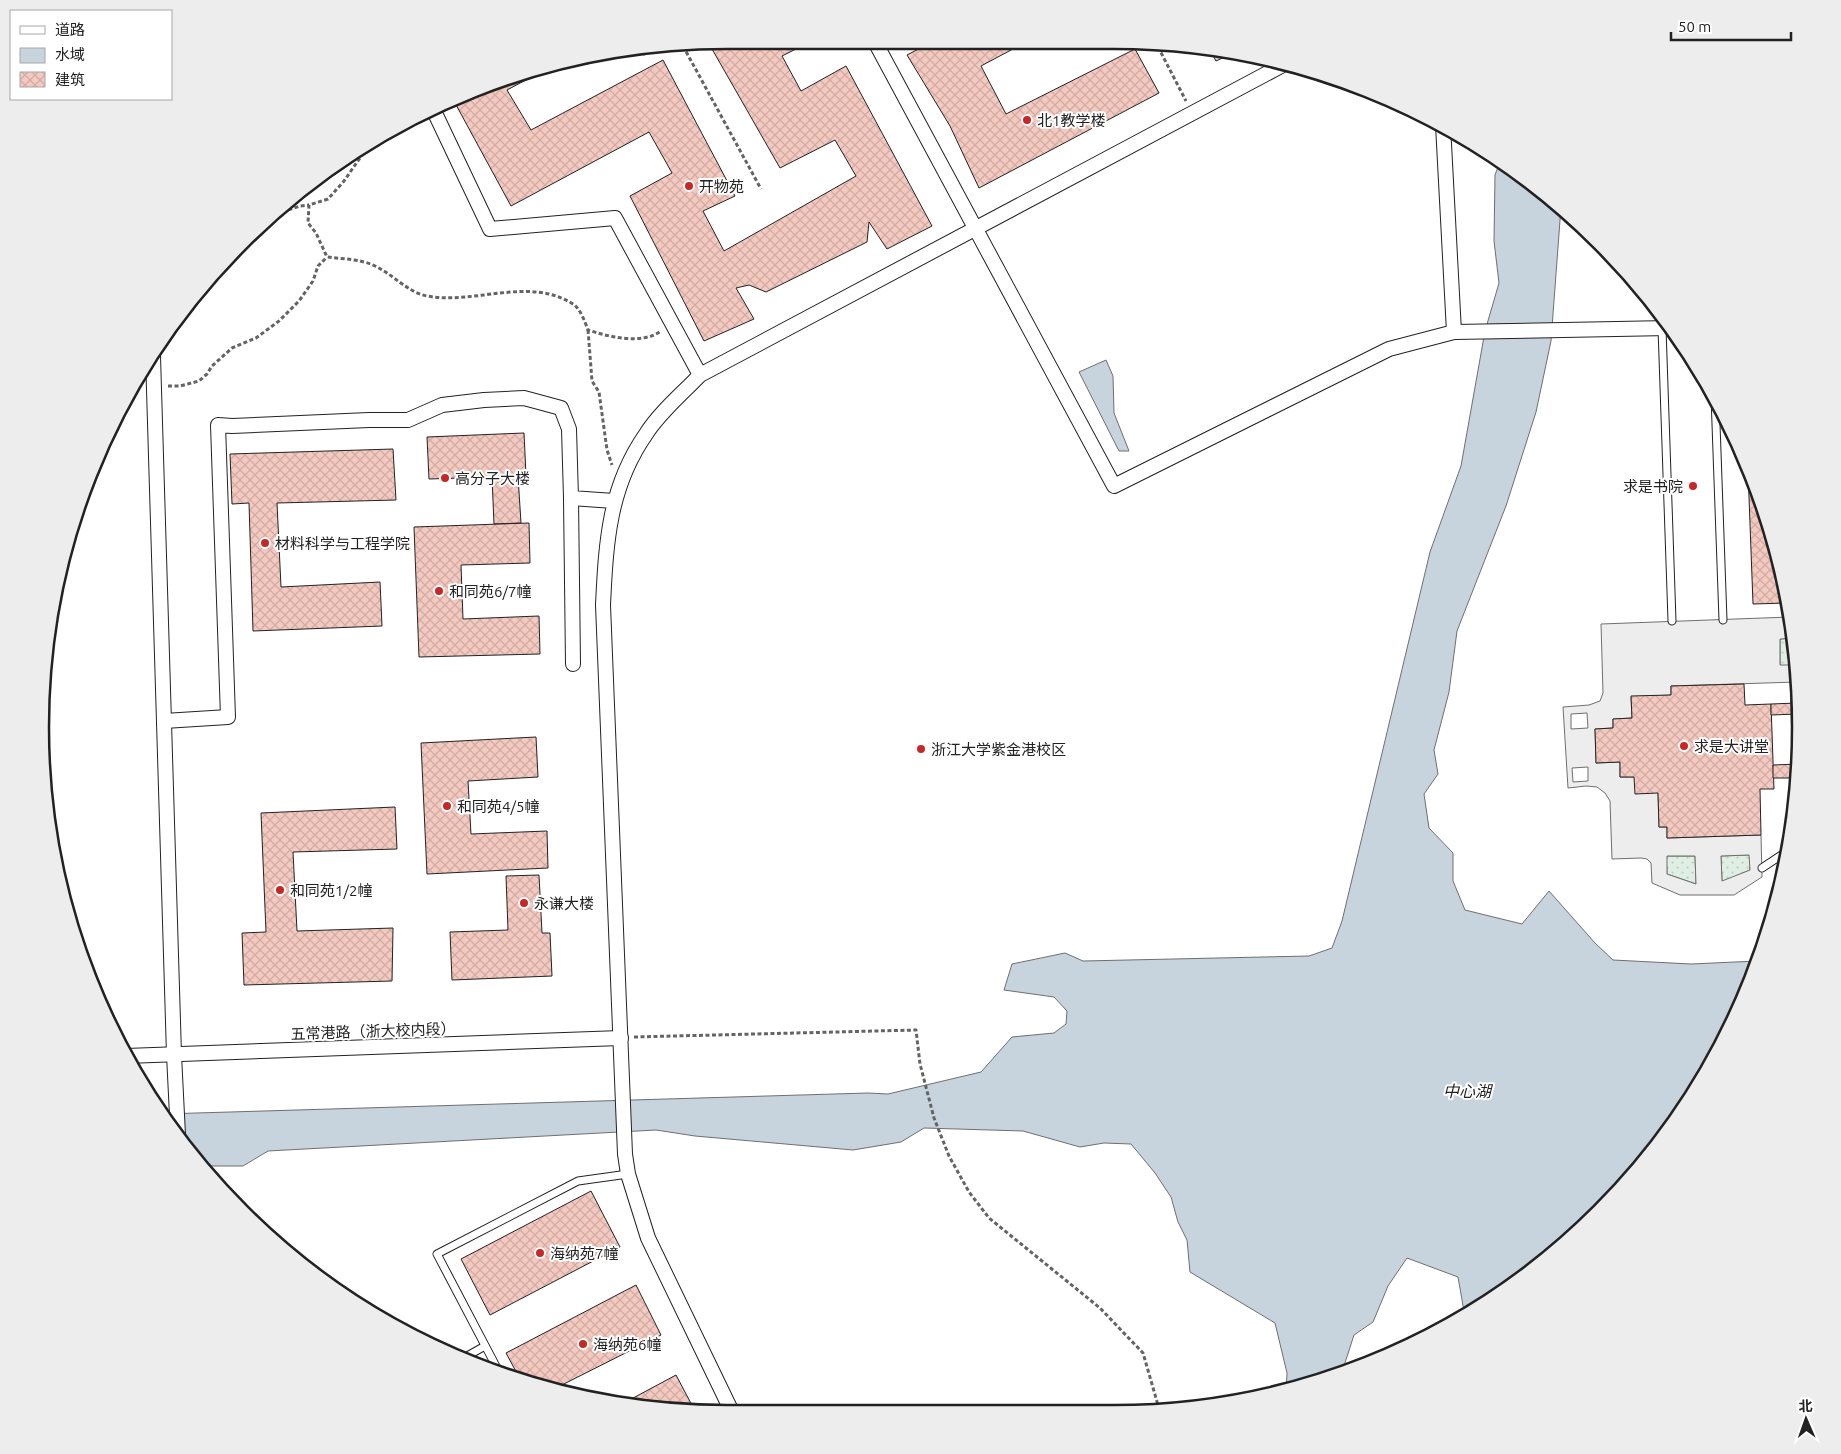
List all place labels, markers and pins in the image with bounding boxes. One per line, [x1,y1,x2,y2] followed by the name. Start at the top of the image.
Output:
[1037,112,1105,129] place label: 北1教学楼
[1021,114,1033,126] marker: 北1教学楼
[699,178,744,195] place label: 开物苑
[683,180,695,192] marker: 开物苑
[455,470,530,487] place label: 高分子大楼
[439,472,451,484] marker: 高分子大楼
[1623,478,1683,495] place label: 求是书院
[1687,480,1699,492] marker: 求是书院
[275,535,410,552] place label: 材料科学与工程学院
[259,537,271,549] marker: 材料科学与工程学院
[449,583,531,600] place label: 和同苑6/7幢
[433,585,445,597] marker: 和同苑6/7幢
[1694,738,1769,755] place label: 求是大讲堂
[1678,740,1690,752] marker: 求是大讲堂
[931,741,1066,758] place label: 浙江大学紫金港校区
[915,743,927,755] marker: 浙江大学紫金港校区
[457,798,539,815] place label: 和同苑4/5幢
[441,800,453,812] marker: 和同苑4/5幢
[290,882,372,899] place label: 和同苑1/2幢
[274,884,286,896] marker: 和同苑1/2幢
[534,895,594,912] place label: 永谦大楼
[518,897,530,909] marker: 永谦大楼
[550,1245,618,1262] place label: 海纳苑7幢
[534,1247,546,1259] marker: 海纳苑7幢
[593,1336,661,1353] place label: 海纳苑6幢
[577,1338,589,1350] marker: 海纳苑6幢

